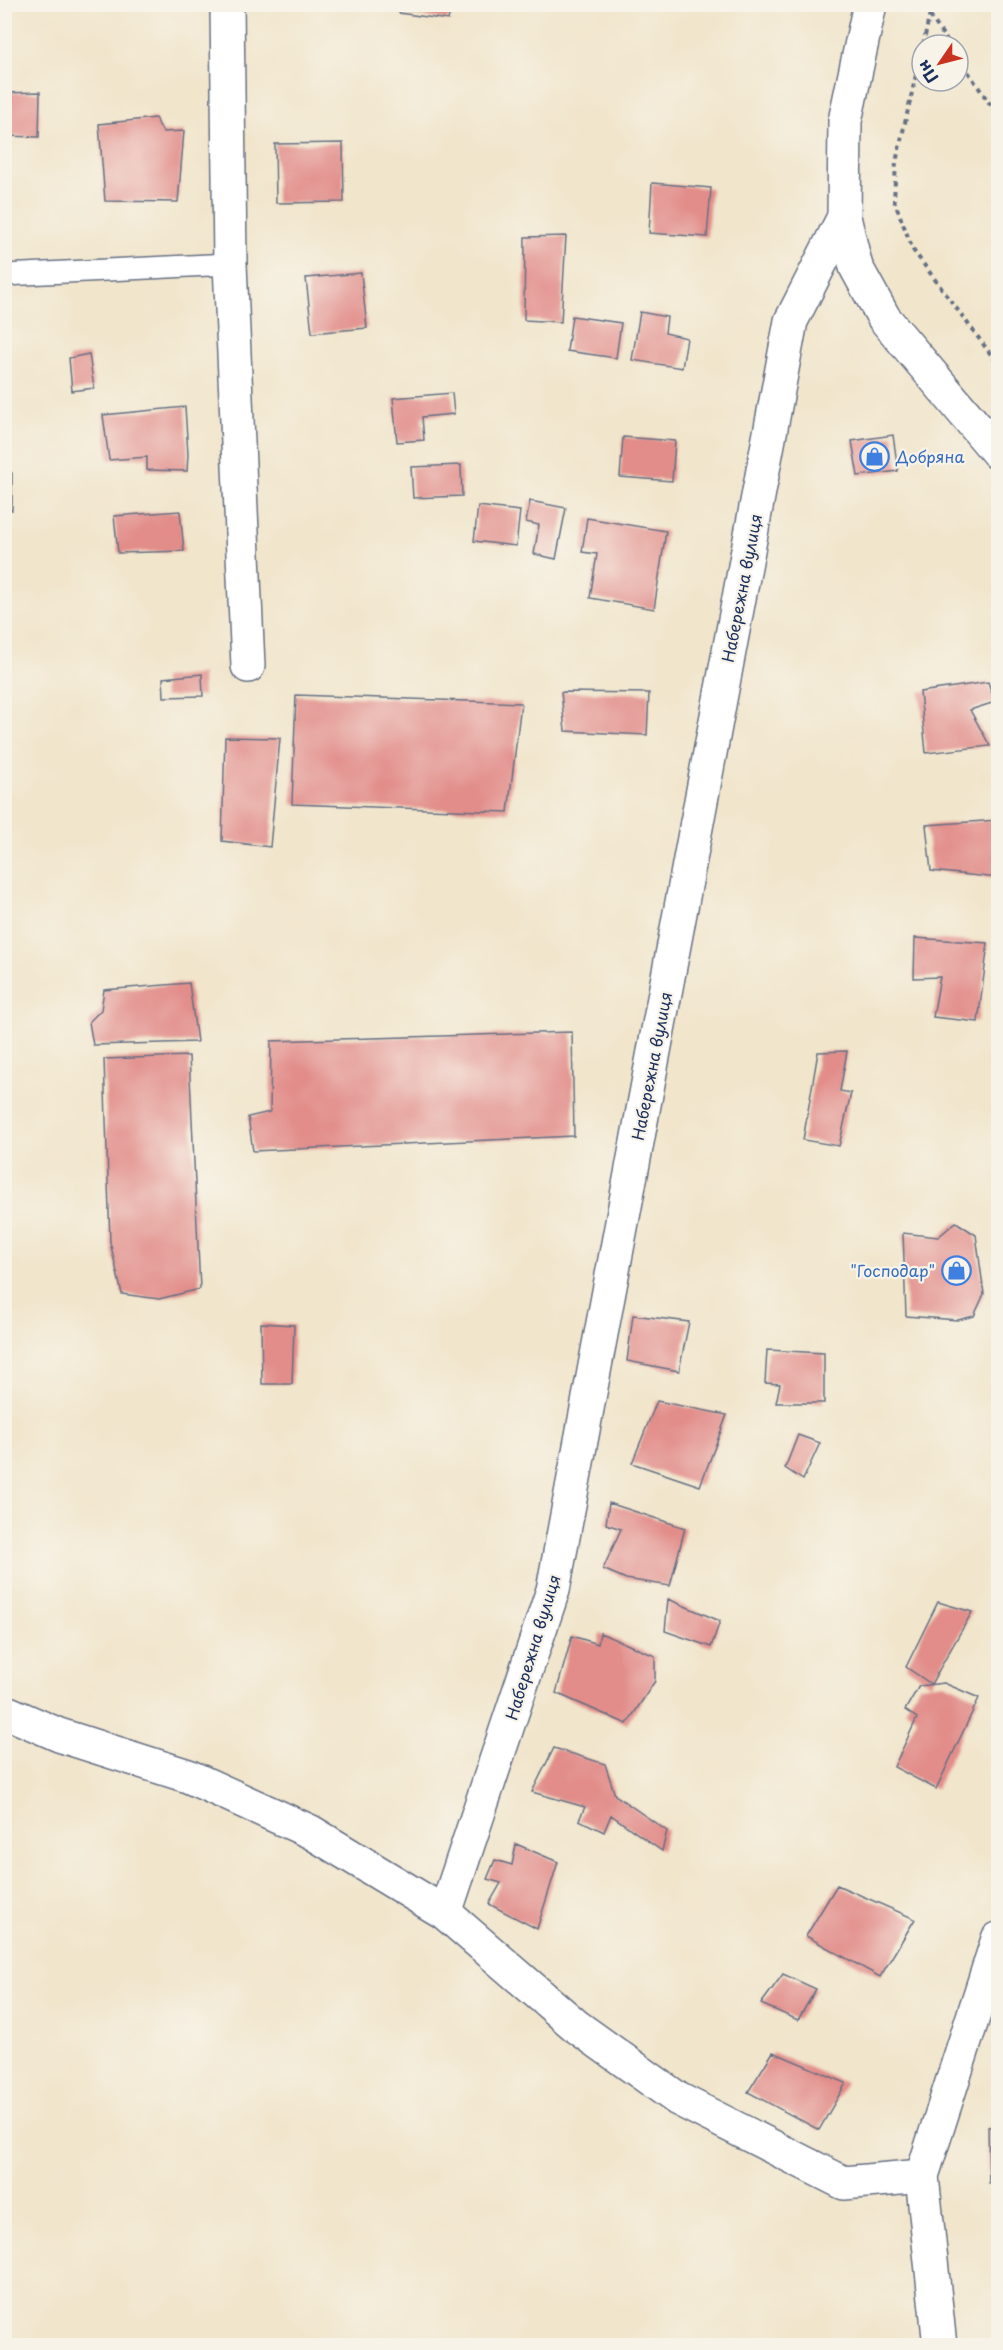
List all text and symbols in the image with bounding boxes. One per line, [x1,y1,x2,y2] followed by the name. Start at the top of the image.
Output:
[910,33,970,93] north arrow
[910,56,943,89] text: Пн
[859,440,891,472] shop icon: Добряна
[895,444,964,468] place label: Добряна
[715,512,767,664] street label: Набережна вулиця
[625,990,677,1142] street label: Набережна вулиця
[940,1254,972,1286] shop icon: "Господар"
[850,1258,935,1282] place label: "Господар"
[498,1571,566,1723] street label: Набережна вулиця

